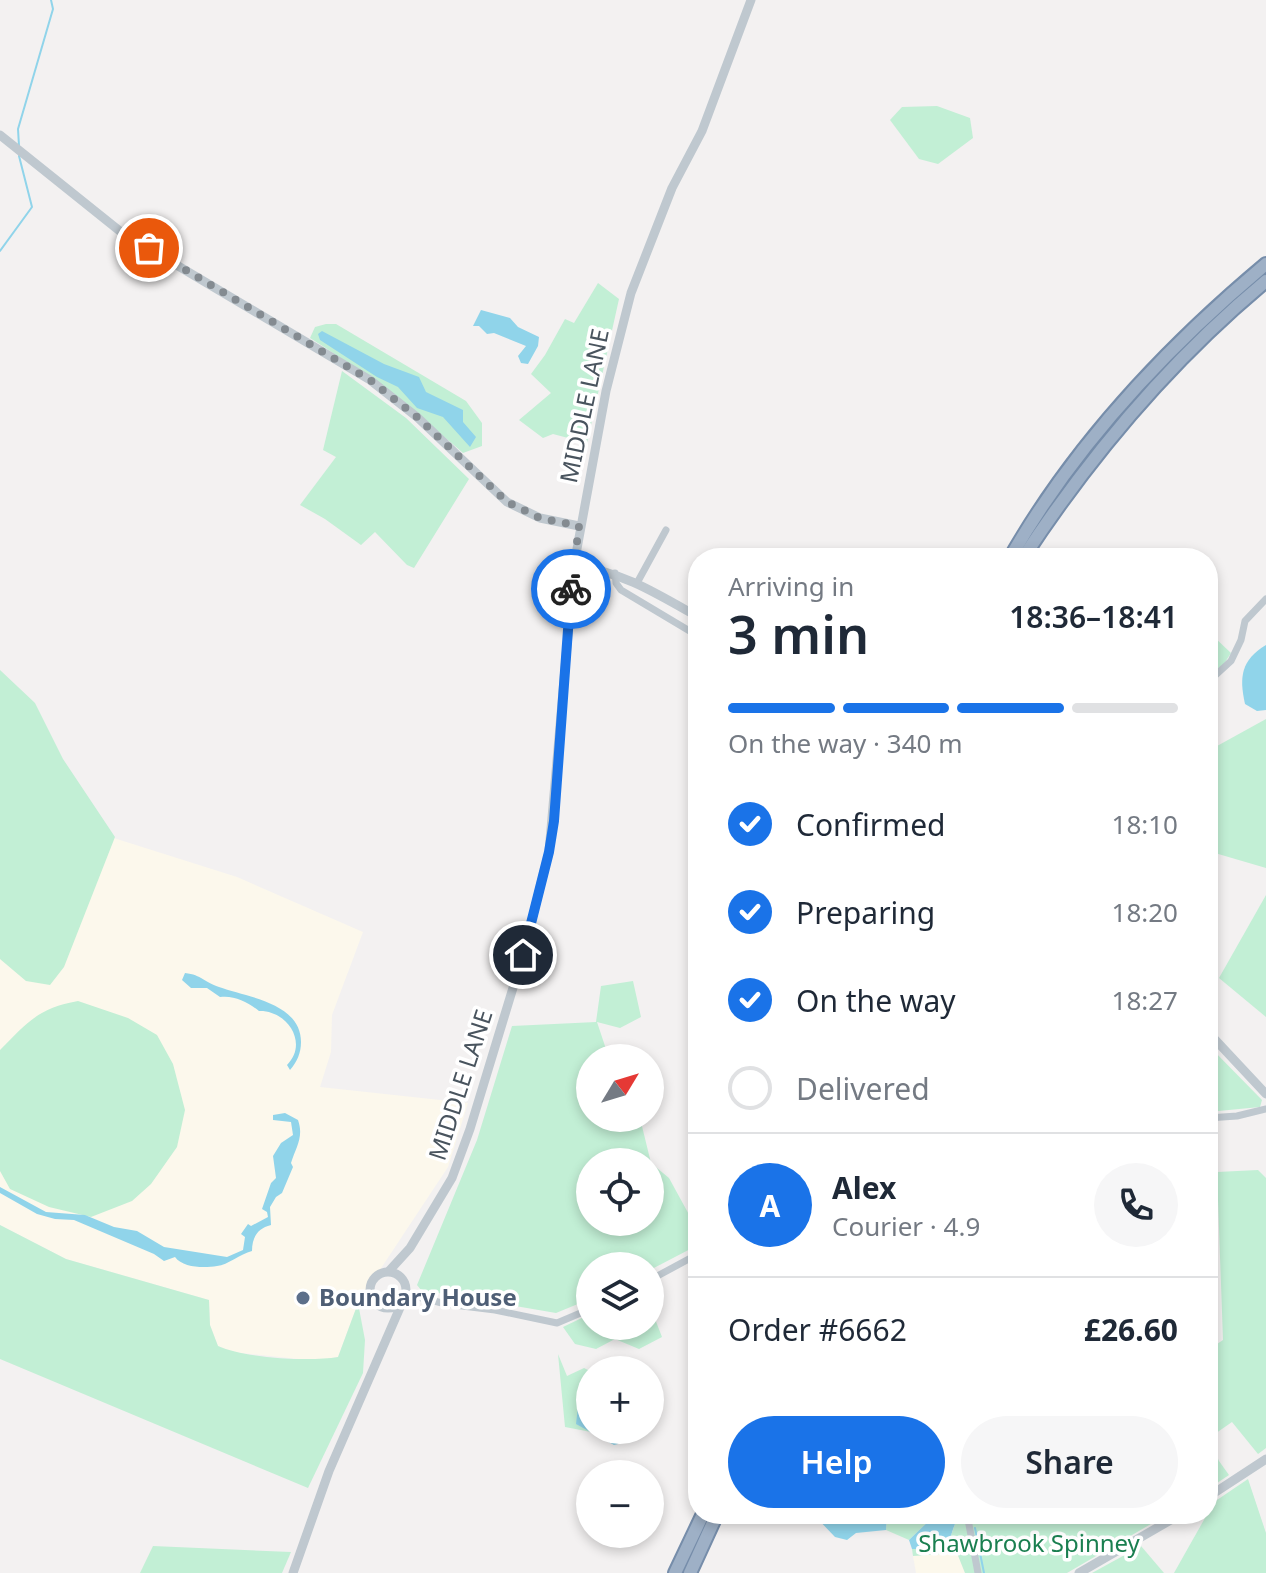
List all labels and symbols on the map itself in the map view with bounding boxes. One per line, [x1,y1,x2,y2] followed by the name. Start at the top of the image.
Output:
[115,214,183,282] pin
[551,326,616,486] street label: MIDDLE LANE
[531,549,611,629] courier
[489,921,557,989] pin
[420,1005,499,1164] street label: MIDDLE LANE
[576,1044,664,1132] north arrow
[319,1280,517,1313] place label: Boundary House
[294,1289,312,1307] marker: Boundary House
[918,1526,1141,1559] park label: Shawbrook Spinney

